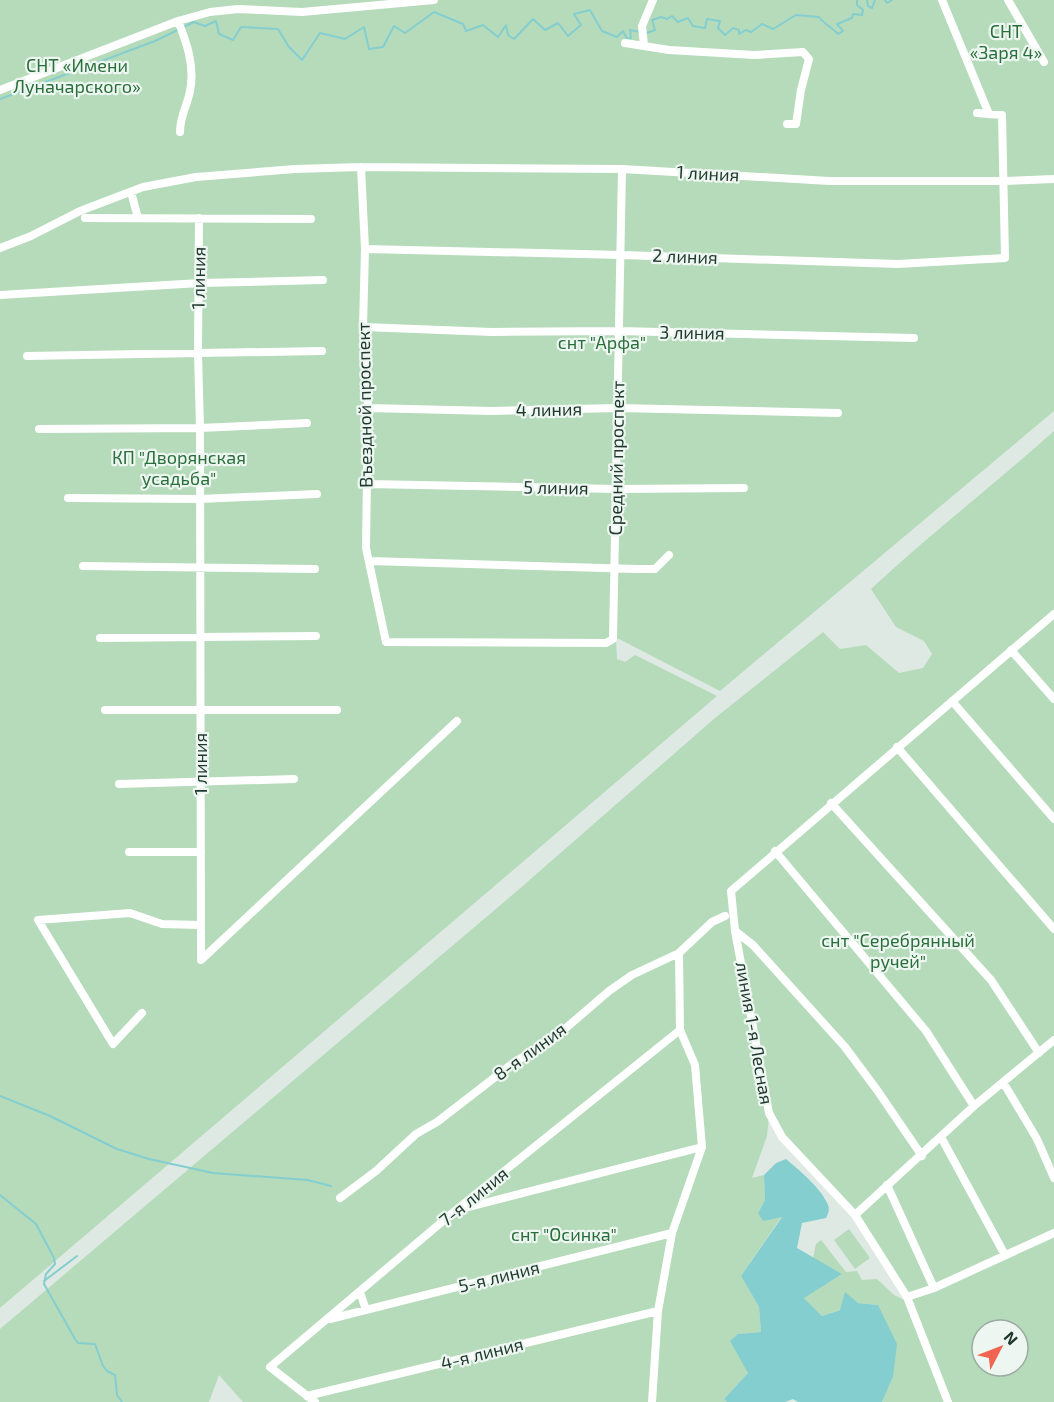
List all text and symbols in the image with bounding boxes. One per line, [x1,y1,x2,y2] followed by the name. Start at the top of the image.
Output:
[970,20,1042,63] park label: СНТ «Заря 4»
[13,54,141,97] park label: СНТ «Имени Луначарского»
[676,160,740,186] street label: 1 линия
[652,244,718,268] street label: 2 линия
[186,246,210,310] street label: 1 линия
[659,320,725,344] street label: 3 линия
[352,322,376,488] street label: Въездной проспект
[558,331,646,353] park label: снт "Арфа"
[604,380,628,536] street label: Средний проспект
[515,397,582,421] street label: 4 линия
[112,446,246,489] park label: КП "Дворянская усадьба"
[523,475,589,499] street label: 5 линия
[189,733,211,795] street label: 1 линия
[821,929,975,972] park label: снт "Серебрянный ручей"
[732,960,778,1106] street label: линия 1-я Лесная
[489,1018,570,1085] street label: 8-я линия
[435,1162,512,1231] street label: 7-я линия
[511,1223,617,1245] park label: снт "Осинка"
[456,1255,542,1297] street label: 5-я линия
[970,1318,1030,1378] north arrow
[1001,1327,1022,1348] text: N
[438,1332,525,1374] street label: 4-я линия

